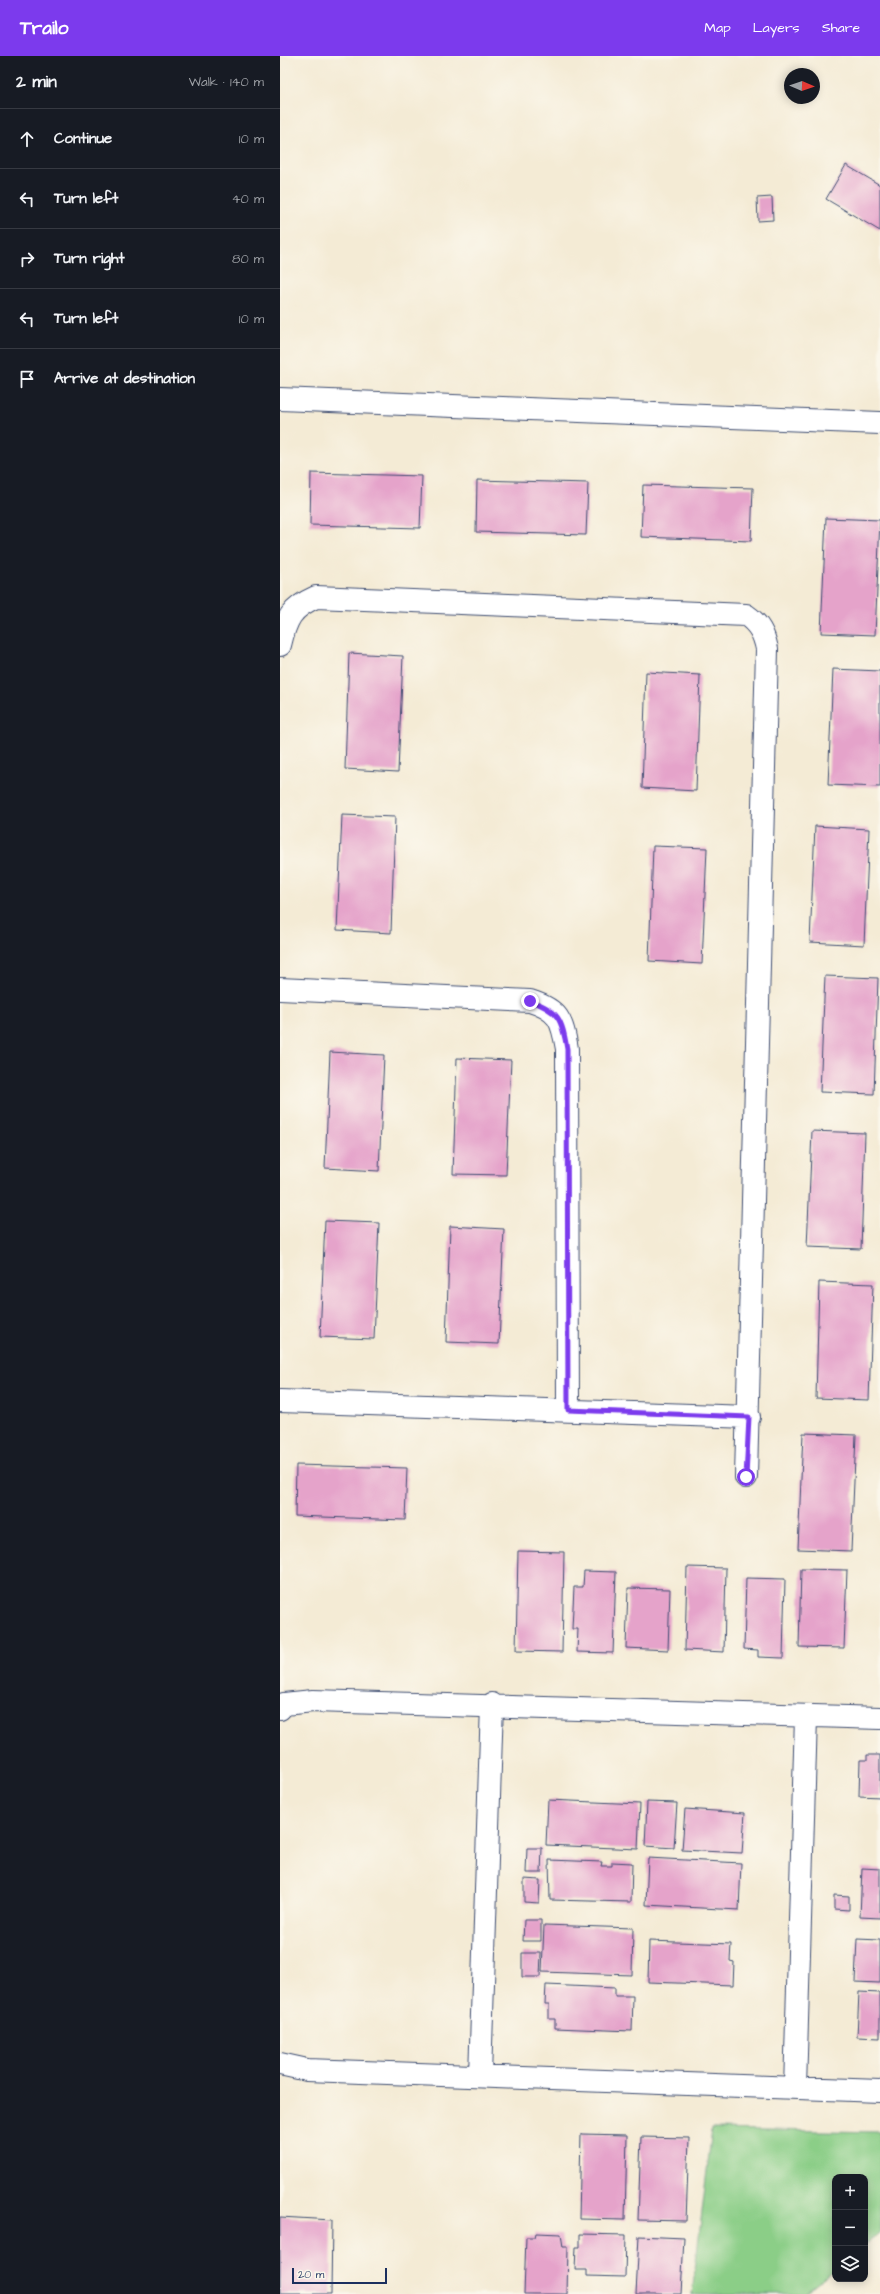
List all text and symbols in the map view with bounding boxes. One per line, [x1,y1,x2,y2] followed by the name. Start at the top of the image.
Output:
[20,15,69,42] text: Trailo
[704,18,731,38] text: Map
[753,18,800,38] text: Layers
[822,18,860,38] text: Share
[784,68,820,104] north arrow
[16,70,57,94] text: 2 min
[189,73,264,91] text: Walk · 140 m
[16,128,38,150] icon: ahead
[54,128,112,149] text: Continue
[239,130,264,148] text: 10 m
[16,188,38,210] icon: left
[54,188,118,209] text: Turn left
[232,190,264,208] text: 40 m
[16,248,38,270] icon: right
[54,248,125,269] text: Turn right
[232,250,264,268] text: 80 m
[16,308,38,330] icon: left
[54,308,118,329] text: Turn left
[239,310,264,328] text: 10 m
[16,368,38,390] icon: arrive
[54,368,195,389] text: Arrive at destination
[521,992,539,1010] route end
[737,1468,755,1486] route start
[832,2174,868,2282] map controls
[832,2174,868,2210] button: +
[832,2210,868,2246] button: −
[832,2246,868,2282] button: layers
[292,2266,387,2285] scale bar
[298,2267,324,2282] text: 20 m

